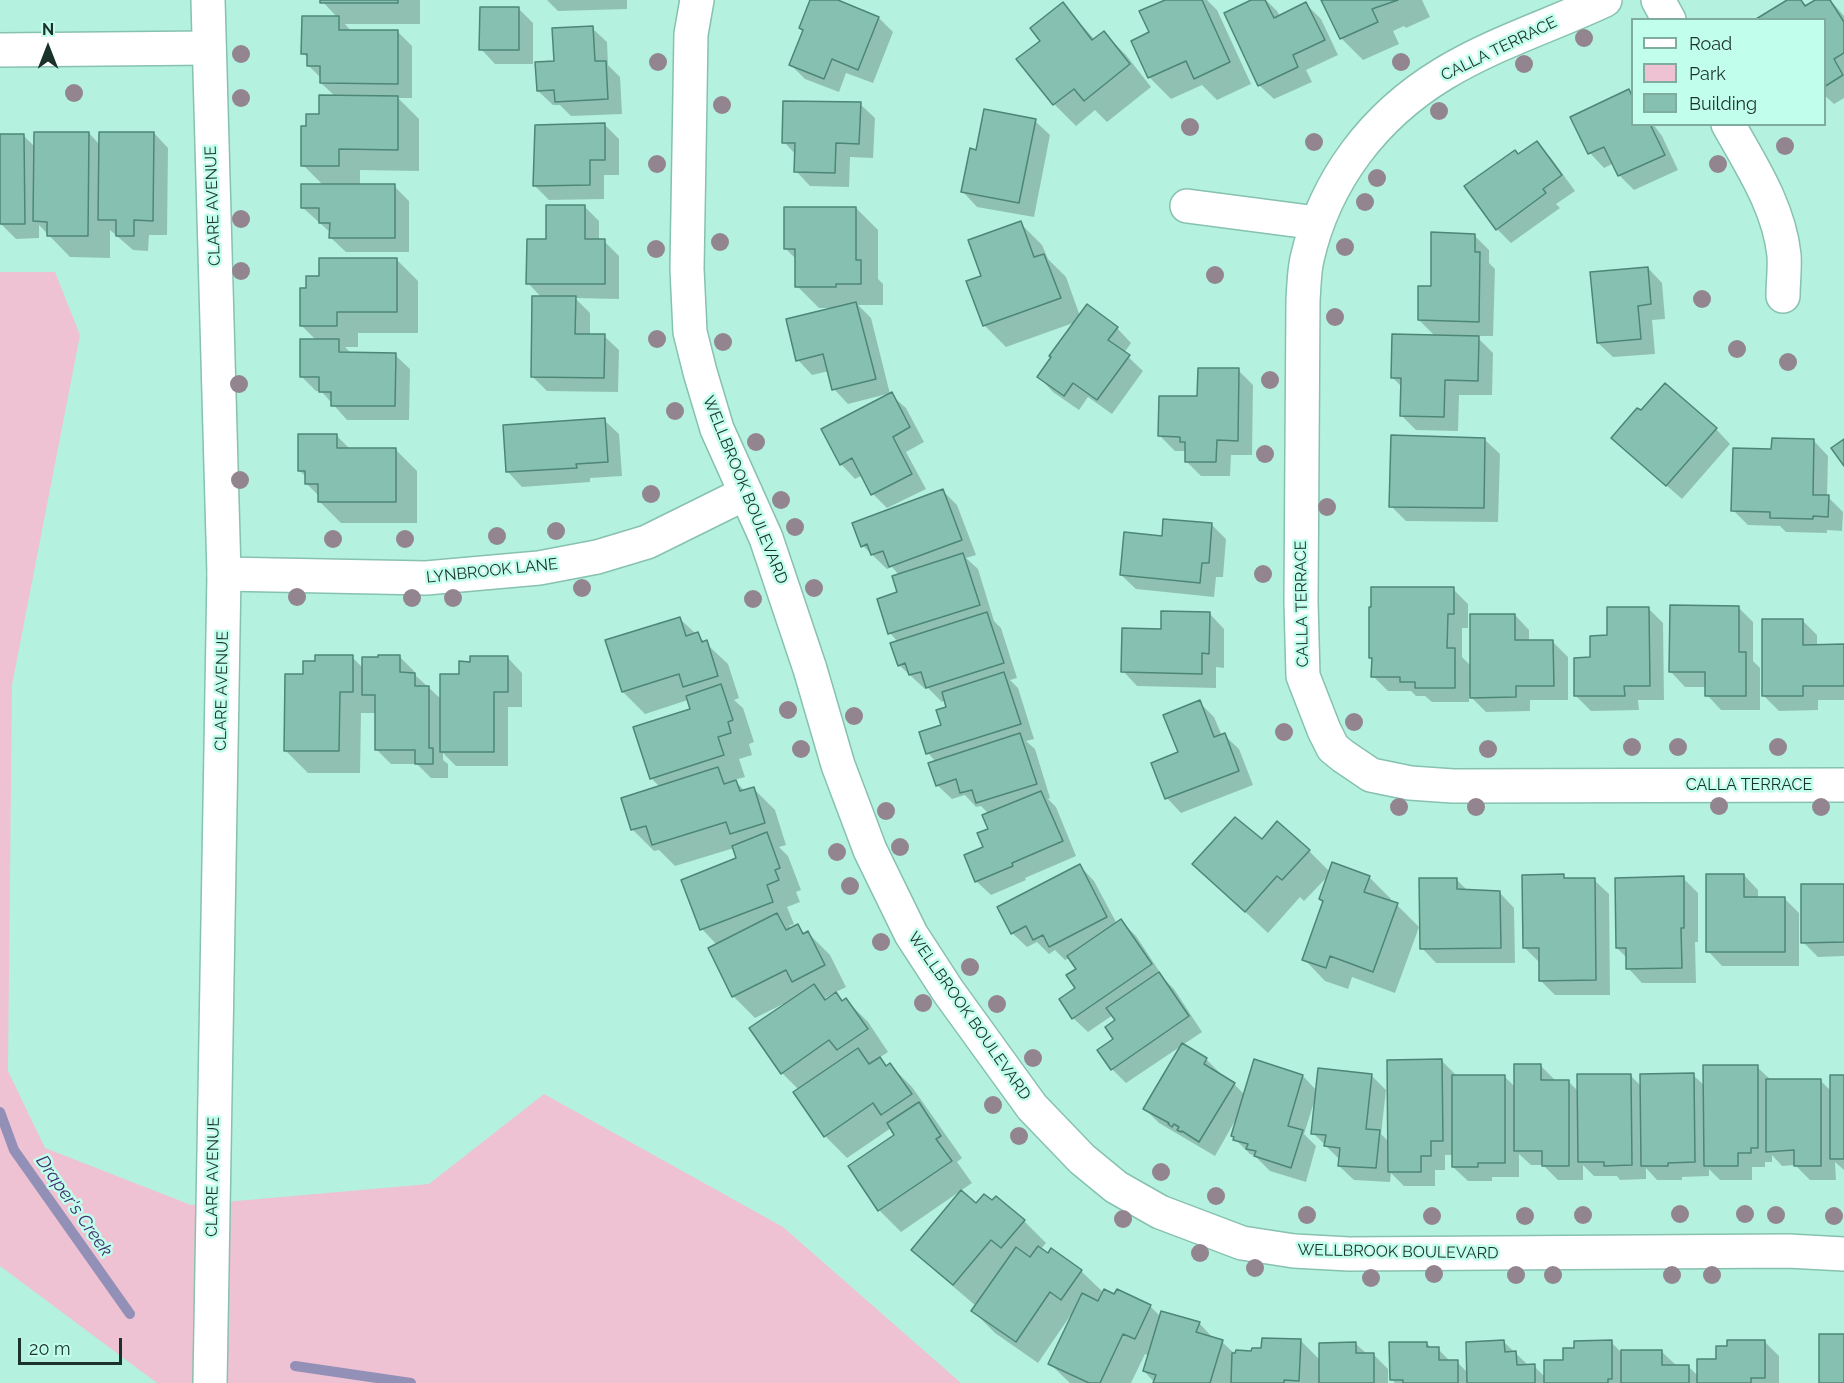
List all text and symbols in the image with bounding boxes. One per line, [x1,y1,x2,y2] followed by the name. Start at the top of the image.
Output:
[1438,13,1560,85] street label: CALLA TERRACE
[18,18,78,78] north arrow
[1631,18,1826,126] legend
[42,20,54,39] text: N
[1689,33,1732,54] text: Road
[1689,63,1726,84] text: Park
[1689,93,1757,114] text: Building
[201,146,225,266] street label: CLARE AVENUE
[698,393,792,587] street label: WELLBROOK BOULEVARD
[1291,541,1313,667] street label: CALLA TERRACE
[425,555,559,587] street label: LYNBROOK LANE
[211,631,233,751] street label: CLARE AVENUE
[1686,775,1812,795] street label: CALLA TERRACE
[903,928,1035,1104] street label: WELLBROOK BOULEVARD
[202,1117,224,1237] street label: CLARE AVENUE
[31,1151,117,1261] water label: Draper's Creek
[1297,1241,1499,1263] street label: WELLBROOK BOULEVARD
[21,1326,124,1364] scale bar
[29,1338,71,1359] text: 20 m

